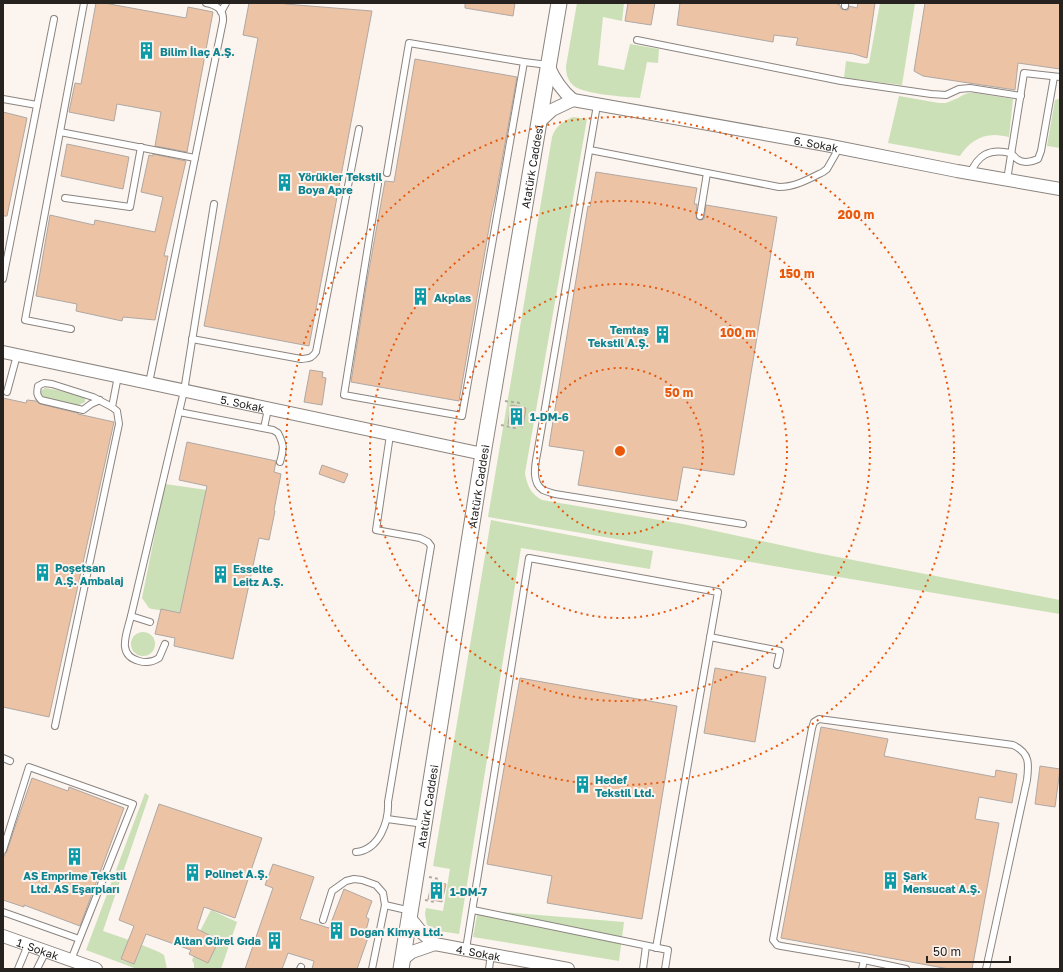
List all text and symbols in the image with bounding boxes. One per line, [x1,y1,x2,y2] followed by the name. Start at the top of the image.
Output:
[137,41,157,61] building icon: Bilim İlaç A.Ş.
[160,45,235,58] place label: Bilim İlaç A.Ş.
[518,124,545,209] street label: Atatürk Caddesi
[793,133,840,154] street label: 6. Sokak
[298,170,383,196] place label: Yörükler Tekstil Boya Apre
[275,172,295,192] building icon: Yörükler Tekstil Boya Apre
[838,207,874,222] text: 200 m
[780,266,814,281] text: 150 m
[411,287,431,307] building icon: Akplas
[434,291,471,304] place label: Akplas
[588,323,649,349] place label: Temtaş Tekstil A.Ş.
[652,325,672,345] building icon: Temtaş Tekstil A.Ş.
[720,325,756,340] text: 100 m
[665,385,693,400] text: 50 m
[219,392,266,414] street label: 5. Sokak
[507,406,527,426] building icon: 1-DM-6
[530,410,569,423] place label: 1-DM-6
[465,443,491,529] street label: Atatürk Caddesi
[613,444,627,458] centre of rings
[55,561,124,587] place label: Poşetsan A.Ş. Ambalaj
[233,562,284,588] place label: Esselte Leitz A.Ş.
[32,563,52,583] building icon: Poşetsan A.Ş. Ambalaj
[210,564,230,584] building icon: Esselte Leitz A.Ş.
[414,763,440,849] street label: Atatürk Caddesi
[595,773,655,799] place label: Hedef Tekstil Ltd.
[572,775,592,795] building icon: Hedef Tekstil Ltd.
[65,847,85,867] building icon: AS Emprime Tekstil Ltd. AS Eşarpları
[182,863,202,883] building icon: Polinet A.Ş.
[205,867,268,880] place label: Polinet A.Ş.
[23,869,127,895] place label: AS Emprime Tekstil Ltd. AS Eşarpları
[903,869,981,895] place label: Şark Mensucat A.Ş.
[880,871,900,891] building icon: Şark Mensucat A.Ş.
[427,881,447,901] building icon: 1-DM-7
[450,885,487,898] place label: 1-DM-7
[327,921,347,941] building icon: Doğan Kimya Ltd.
[350,925,443,938] place label: Doğan Kimya Ltd.
[264,930,284,950] building icon: Altan Gürel Gıda
[174,934,261,947] place label: Altan Gürel Gıda
[15,935,61,962] street label: 1. Sokak
[927,938,1010,964] scale bar
[455,942,502,963] street label: 4. Sokak
[933,944,961,959] text: 50 m

